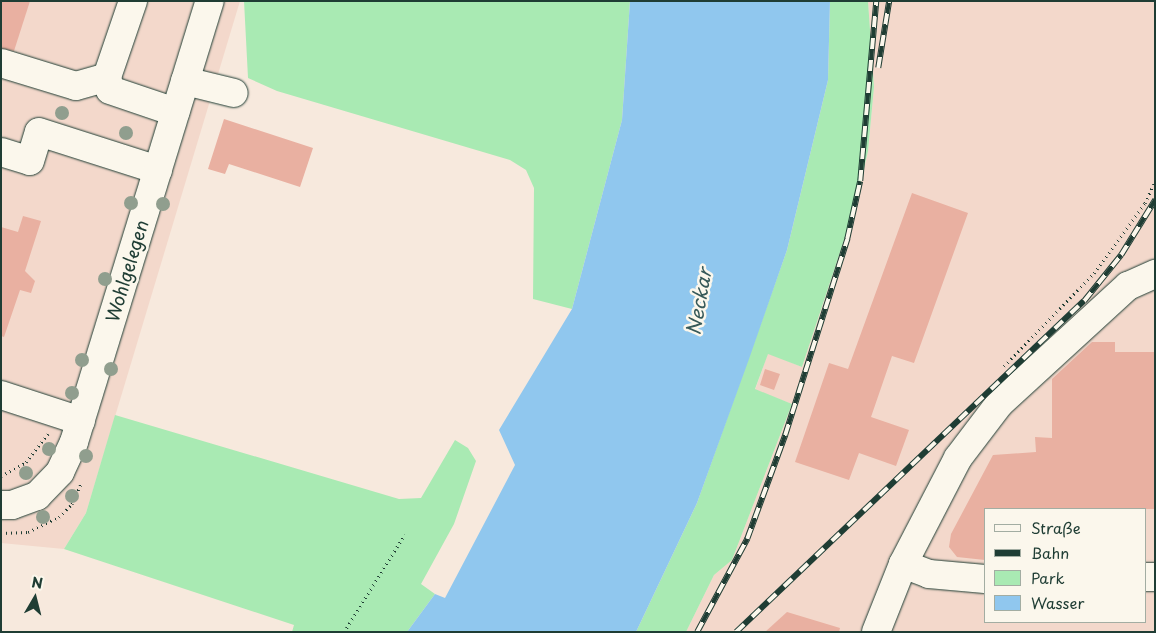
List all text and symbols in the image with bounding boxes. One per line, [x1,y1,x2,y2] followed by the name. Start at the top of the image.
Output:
[101,217,153,325] street label: Wohlgelegen
[682,267,716,337] water label: Neckar
[984,508,1146,623] legend
[1031,516,1081,539] text: Straße
[1031,541,1069,564] text: Bahn
[1031,566,1065,589] text: Park
[30,571,44,594] text: N
[10,573,60,623] north arrow
[1031,591,1084,614] text: Wasser

